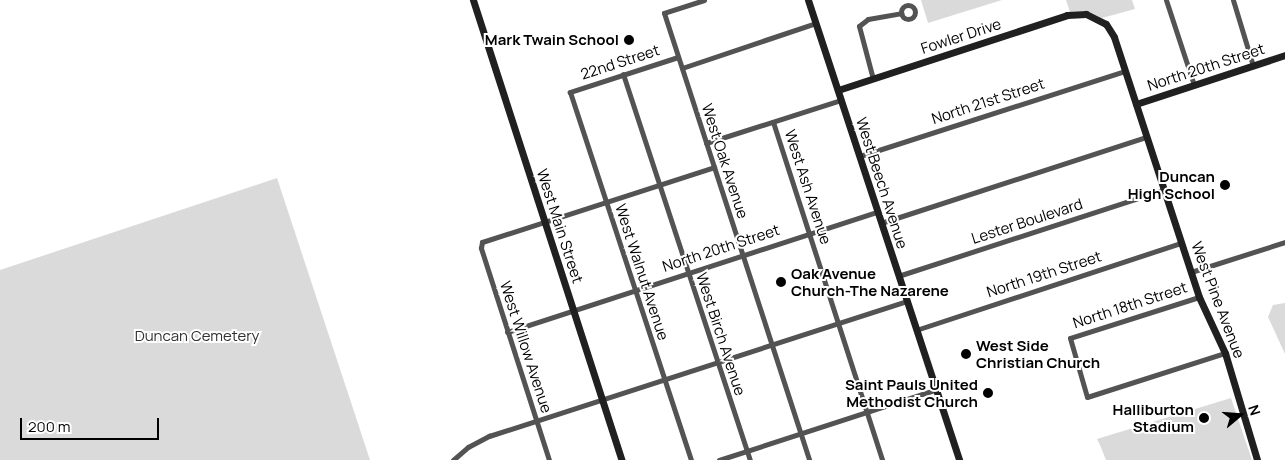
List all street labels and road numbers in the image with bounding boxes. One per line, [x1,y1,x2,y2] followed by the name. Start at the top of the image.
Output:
[919,15,1003,57] street label: Fowler Drive
[1145,40,1267,94] street label: North 20th Street
[578,41,662,83] street label: 22nd Street
[929,74,1047,128] street label: North 21st Street
[698,101,752,221] street label: West Oak Avenue
[852,115,912,251] street label: West Beech Avenue
[781,127,835,247] street label: West Ash Avenue
[533,167,587,285] street label: West Main Street
[969,195,1085,247] street label: Lester Boulevard
[611,202,673,342] street label: West Walnut Avenue
[660,221,782,275] street label: North 20th Street
[1187,239,1249,361] street label: West Pine Avenue
[984,247,1104,301] street label: North 19th Street
[693,270,749,398] street label: West Birch Avenue
[1071,278,1189,332] street label: North 18th Street
[496,279,556,415] street label: West Willow Avenue

